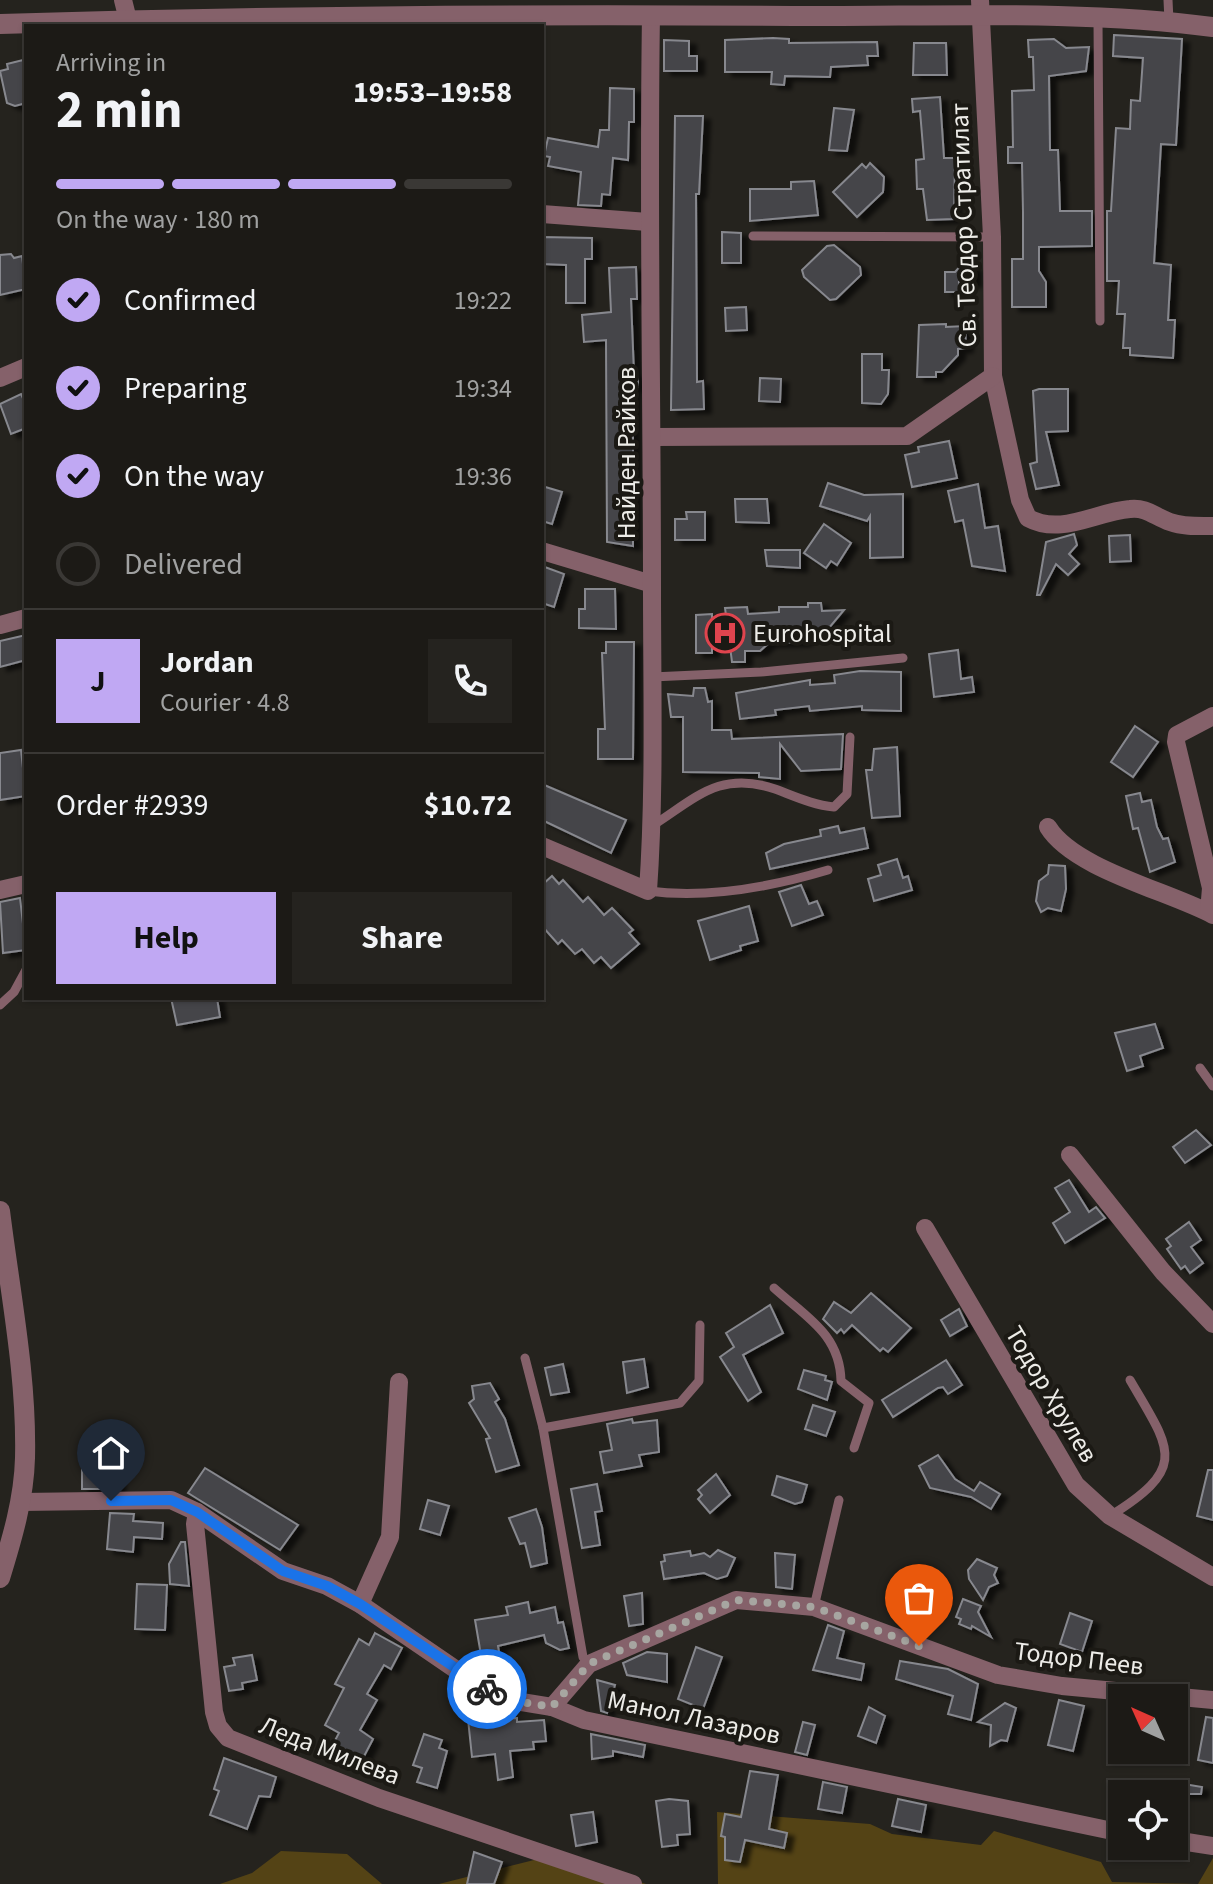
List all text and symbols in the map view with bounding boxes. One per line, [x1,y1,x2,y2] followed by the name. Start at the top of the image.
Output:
[56,44,166,81] text: Arriving in
[353,71,512,114] text: 19:53–19:58
[56,74,183,148] text: 2 min
[941,102,986,348] street label: Св. Теодор Стратилат
[56,201,260,238] text: On the way · 180 m
[56,278,100,322] icon: check
[124,279,257,322] text: Confirmed
[454,282,512,319] text: 19:22
[56,366,100,410] icon: check
[124,367,247,410] text: Preparing
[608,367,645,539] street label: Найден Райков
[454,370,512,407] text: 19:34
[56,454,100,498] icon: check
[124,455,264,498] text: On the way
[454,458,512,495] text: 19:36
[124,543,243,586] text: Delivered
[704,612,746,654] hospital icon: Eurohospital
[753,615,892,652] place label: Eurohospital
[428,639,512,723] button: phone
[160,641,254,684] text: Jordan
[90,660,106,703] text: J
[160,684,290,721] text: Courier · 4.8
[56,784,209,827] text: Order #2939
[424,784,512,827] text: $10.72
[56,892,276,984] button: Help
[292,892,512,984] button: Share
[996,1319,1107,1470] street label: Тодор Хрулев
[77,1419,145,1501] pin
[89,1431,133,1475] icon: home
[885,1564,953,1646] pin
[897,1576,941,1620] icon: bag
[1012,1632,1146,1685] street label: Тодор Пеев
[447,1649,527,1729] courier
[465,1667,509,1711] icon: bike
[604,1681,784,1754] street label: Манол Лазаров
[1108,1684,1188,1764] north arrow
[1108,1684,1188,1860] map controls
[254,1707,406,1794] street label: Леда Милева
[1108,1780,1188,1860] button: locate

